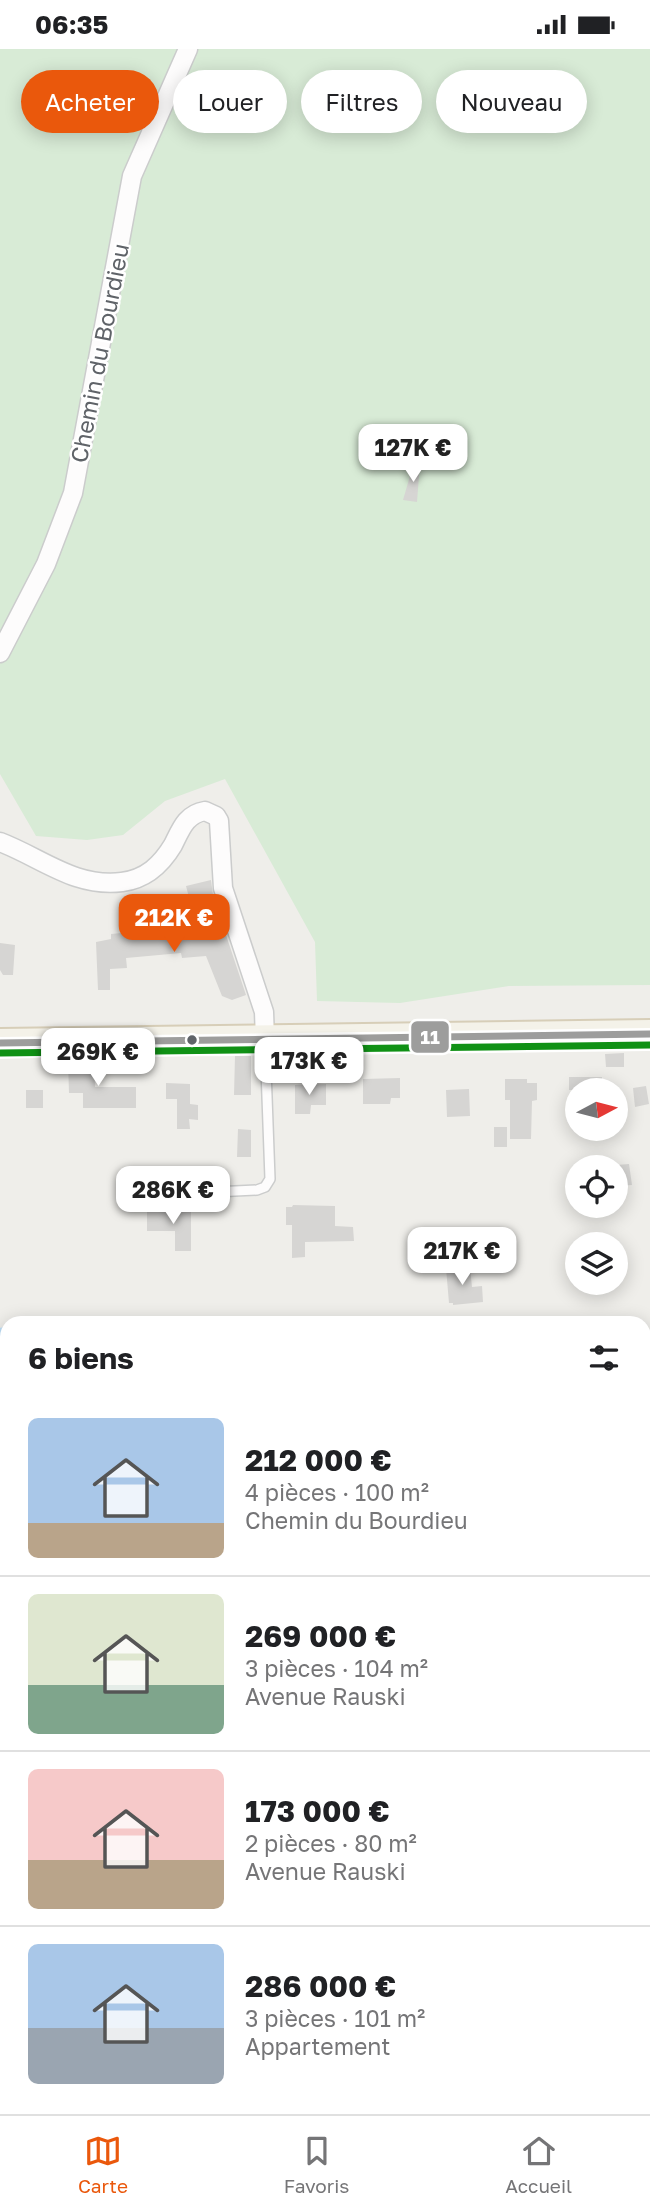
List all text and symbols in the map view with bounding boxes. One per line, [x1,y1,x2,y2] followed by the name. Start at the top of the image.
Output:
[35,9,108,40] text: 06:35
[21,70,159,133] chip: Acheter
[173,70,287,133] chip: Louer
[301,70,422,133] chip: Filtres
[436,70,587,133] chip: Nouveau
[64,241,134,465] street label: Chemin du Bourdieu
[356,425,470,484] pin: 127K €
[374,433,452,461] text: 127K €
[117,895,231,954] pin: 212K €
[135,903,213,931] text: 212K €
[410,1020,450,1054] line badge: 11
[420,1025,440,1048] text: 11
[41,1028,155,1088] pin: 269K €
[185,1033,199,1047] unlabelled marker
[57,1037,139,1065] text: 269K €
[252,1037,366,1097] pin: 173K €
[270,1046,348,1074] text: 173K €
[565,1078,628,1141] north arrow
[565,1078,628,1295] map controls
[565,1155,628,1218] button: locate
[116,1167,230,1226] pin: 286K €
[132,1175,214,1203] text: 286K €
[405,1227,519,1287] pin: 217K €
[565,1232,628,1295] button: layers
[423,1236,501,1264] text: 217K €
[585,1339,623,1377] icon: filters
[28,1340,134,1376] text: 6 biens
[245,1442,392,1478] text: 212 000 €
[84,1446,168,1530] icon: home
[245,1478,429,1506] text: 4 pièces · 100 m²
[245,1506,468,1534] text: Chemin du Bourdieu
[245,1618,396,1654] text: 269 000 €
[84,1622,168,1706] icon: home
[245,1654,428,1682] text: 3 pièces · 104 m²
[245,1682,406,1710] text: Avenue Rauski
[245,1793,390,1829] text: 173 000 €
[84,1797,168,1881] icon: home
[245,1829,417,1857] text: 2 pièces · 80 m²
[245,1857,406,1885] text: Avenue Rauski
[245,1968,396,2004] text: 286 000 €
[84,1972,168,2056] icon: home
[245,2004,425,2032] text: 3 pièces · 101 m²
[245,2032,390,2060] text: Appartement
[78,2132,128,2197] tab: Carte
[284,2132,349,2197] tab: Favoris
[505,2132,572,2197] tab: Accueil

